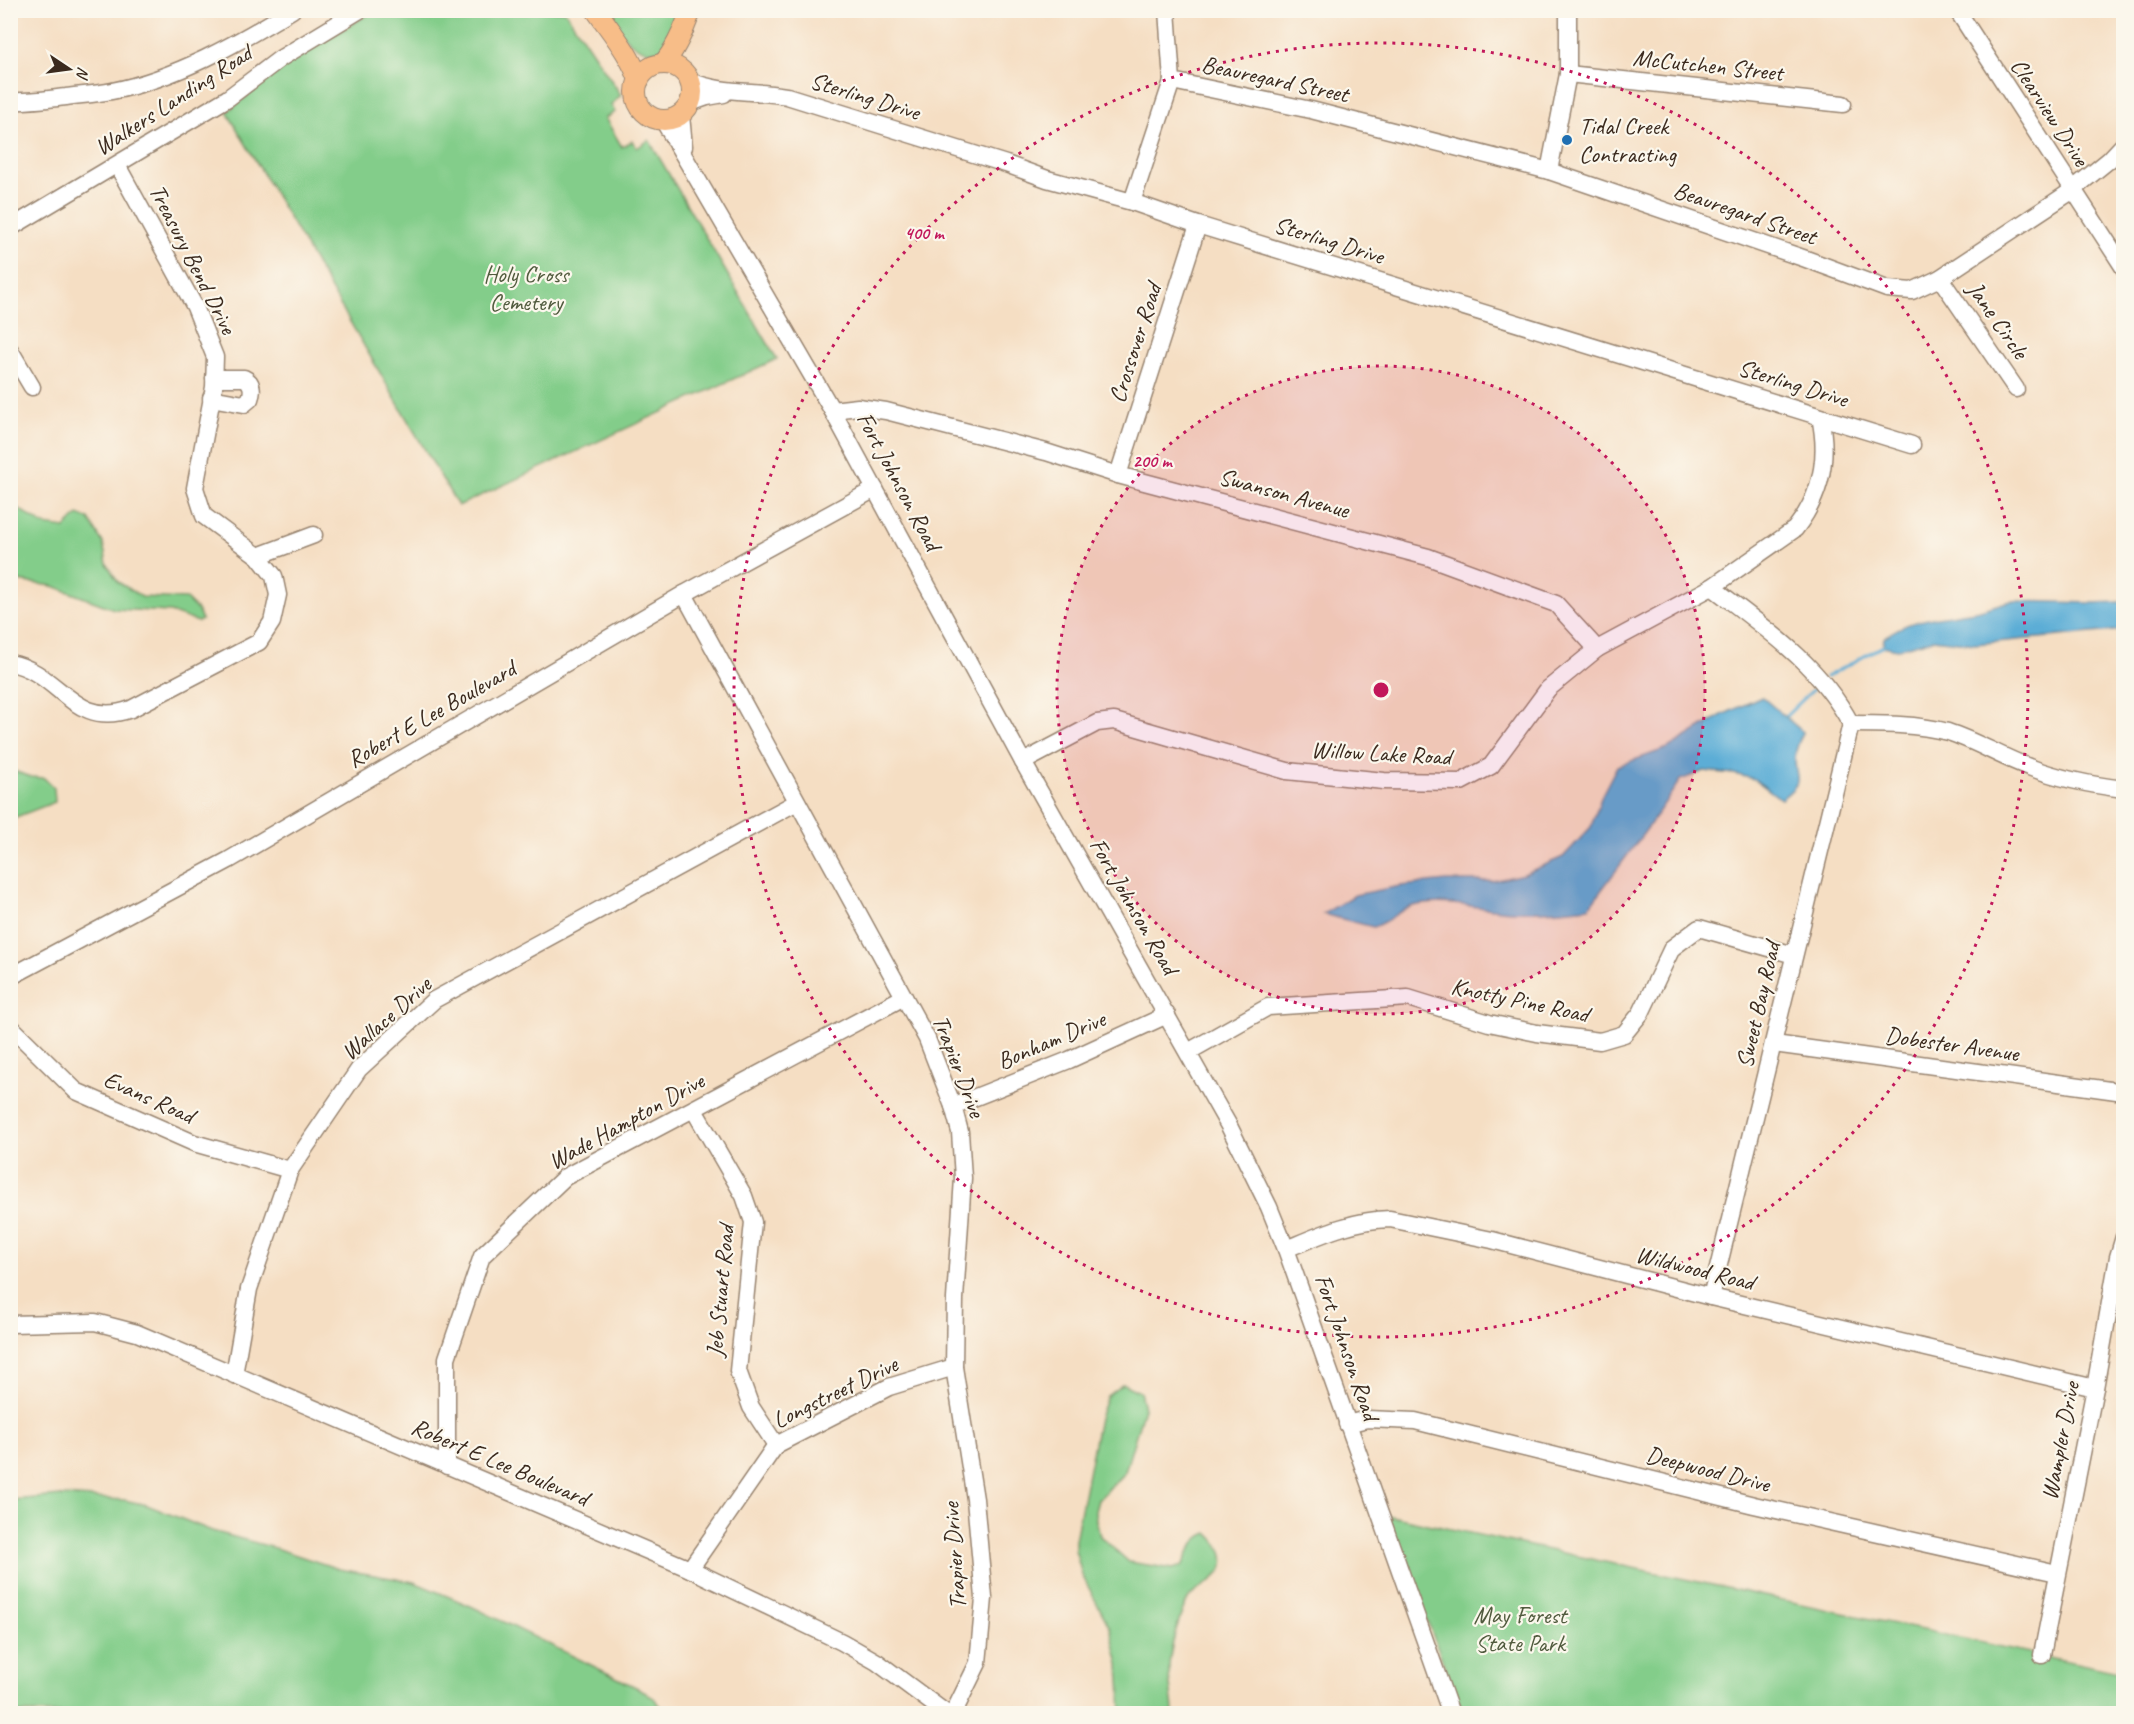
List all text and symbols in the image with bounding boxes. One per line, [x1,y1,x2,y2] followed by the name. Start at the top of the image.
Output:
[89,36,260,162] street label: Walkers Landing Road
[39,39,99,99] north arrow
[1632,42,1786,88] street label: McCutchen Street
[1199,49,1353,110] street label: Beauregard Street
[2004,52,2097,173] street label: Clearview Drive
[71,65,93,82] text: N
[807,65,925,127] street label: Sterling Drive
[1579,111,1678,169] place label: Tidal Creek Contracting
[1560,133,1574,147] marker: Tidal Creek Contracting
[1670,175,1822,252] street label: Beauregard Street
[142,179,245,341] street label: Treasury Bend Drive
[1271,209,1389,271] street label: Sterling Drive
[905,222,945,244] text: 400 m
[483,259,570,317] park label: Holy Cross Cemetery
[1960,275,2037,366] street label: Jane Circle
[1102,276,1169,406] street label: Crossover Road
[1735,352,1853,414] street label: Sterling Drive
[850,407,950,558] street label: Fort Johnson Road
[1133,450,1173,472] text: 200 m
[1216,461,1354,525] street label: Swanson Avenue
[341,652,524,774] street label: Robert E Lee Boulevard
[1371,680,1391,700] centre of rings
[1310,734,1455,772] street label: Willow Lake Road
[1083,833,1187,983] street label: Fort Johnson Road
[1729,936,1788,1071] street label: Sweet Bay Road
[335,968,439,1066] street label: Wallace Drive
[1449,971,1595,1030] street label: Knotty Pine Road
[992,1003,1112,1076] street label: Bonham Drive
[926,1011,993,1123] street label: Trapier Drive
[1883,1020,2023,1069] street label: Dobester Avenue
[99,1064,202,1132] street label: Evans Road
[543,1065,711,1176] street label: Wade Hampton Drive
[699,1220,741,1359] street label: Jeb Stuart Road
[1633,1239,1761,1298] street label: Wildwood Road
[1308,1270,1387,1427] street label: Fort Johnson Road
[768,1348,904,1435] street label: Longstreet Drive
[2034,1377,2087,1502] street label: Wampler Drive
[407,1411,596,1514] street label: Robert E Lee Boulevard
[1643,1439,1775,1499] street label: Deepwood Drive
[935,1499,973,1610] street label: Trapier Drive
[1473,1600,1569,1658] park label: May Forest State Park

